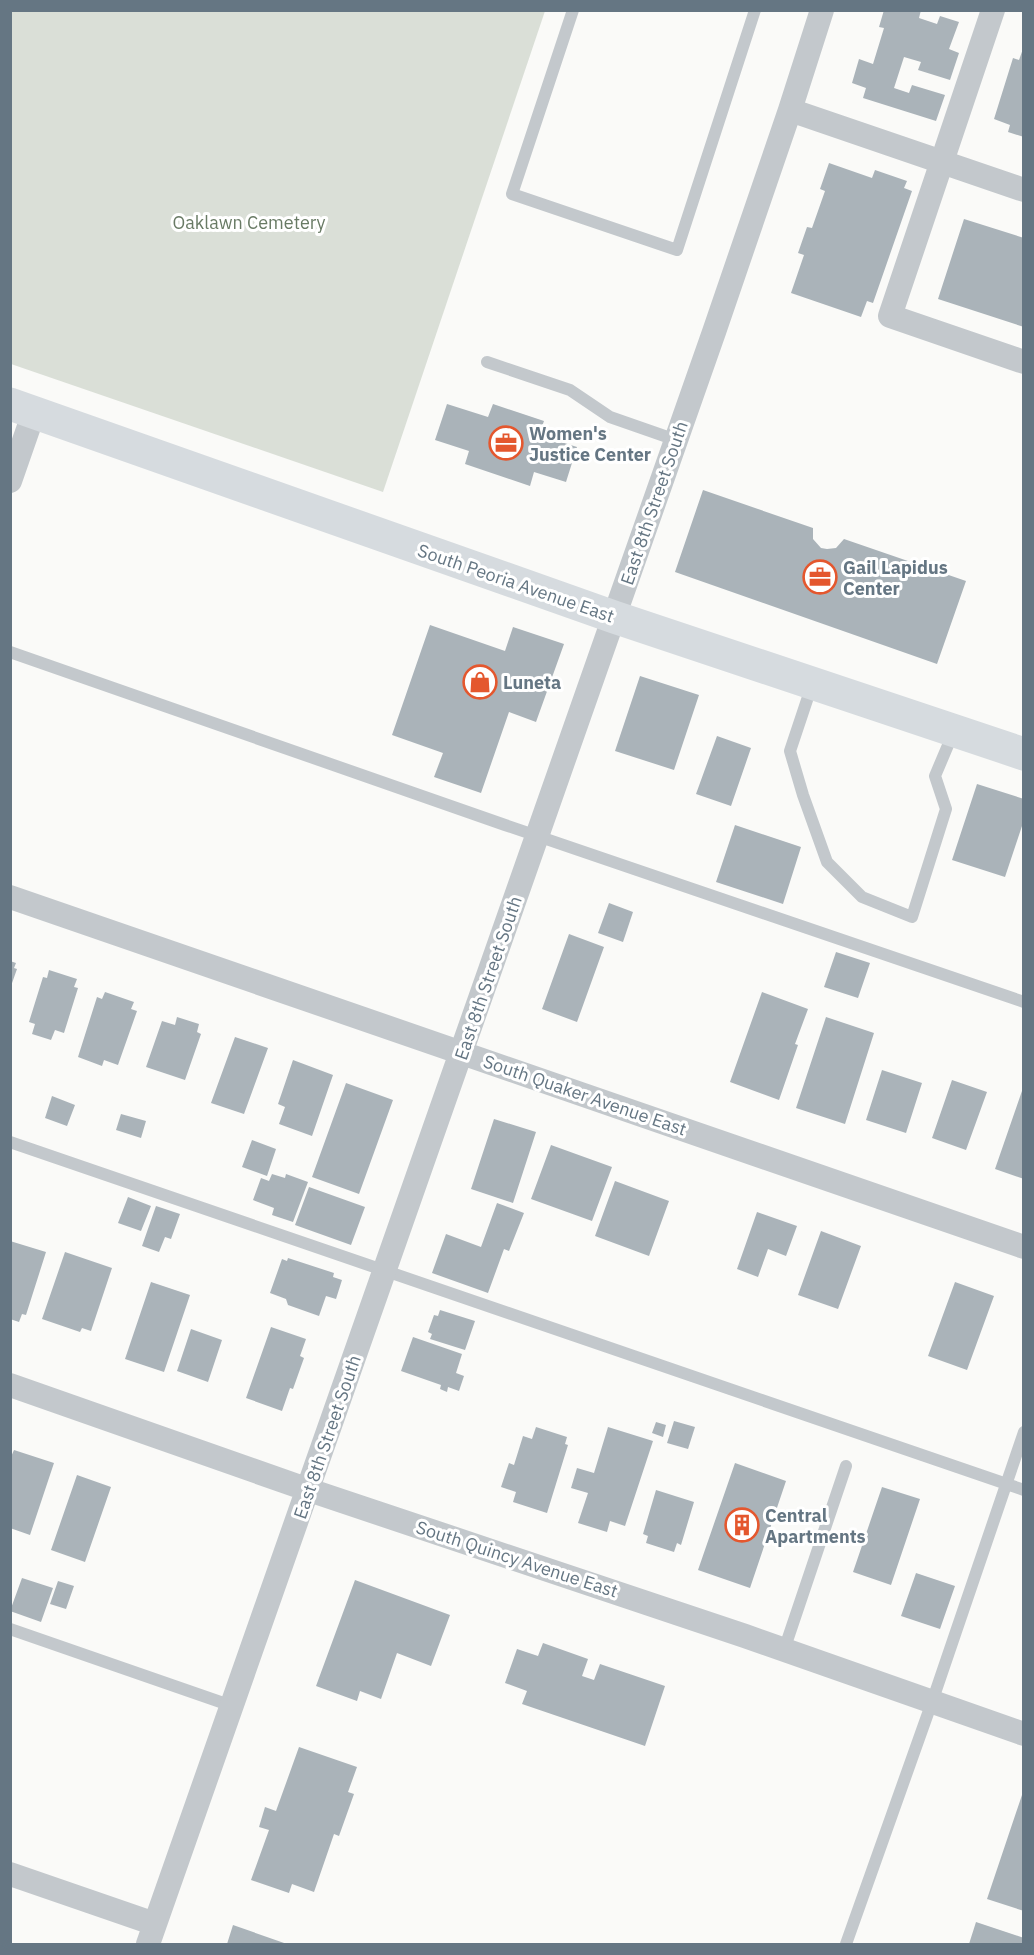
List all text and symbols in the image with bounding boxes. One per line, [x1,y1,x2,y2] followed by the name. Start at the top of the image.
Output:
[172,211,326,234] park label: Oaklawn Cemetery
[615,418,693,588] street label: East 8th Street South
[529,422,651,466] place label: Women's Justice Center
[488,425,524,461] office icon: Women's Justice Center
[415,539,617,627] street label: South Peoria Avenue East
[843,556,948,600] place label: Gail Lapidus Center
[802,559,838,595] office icon: Gail Lapidus Center
[462,664,498,700] shop icon: Luneta
[503,671,561,694] place label: Luneta
[449,893,527,1063] street label: East 8th Street South
[480,1049,690,1141] street label: South Quaker Avenue East
[288,1352,366,1522] street label: East 8th Street South
[765,1504,866,1548] place label: Central Apartments
[724,1507,760,1543] building icon: Central Apartments
[413,1515,621,1603] street label: South Quincy Avenue East

